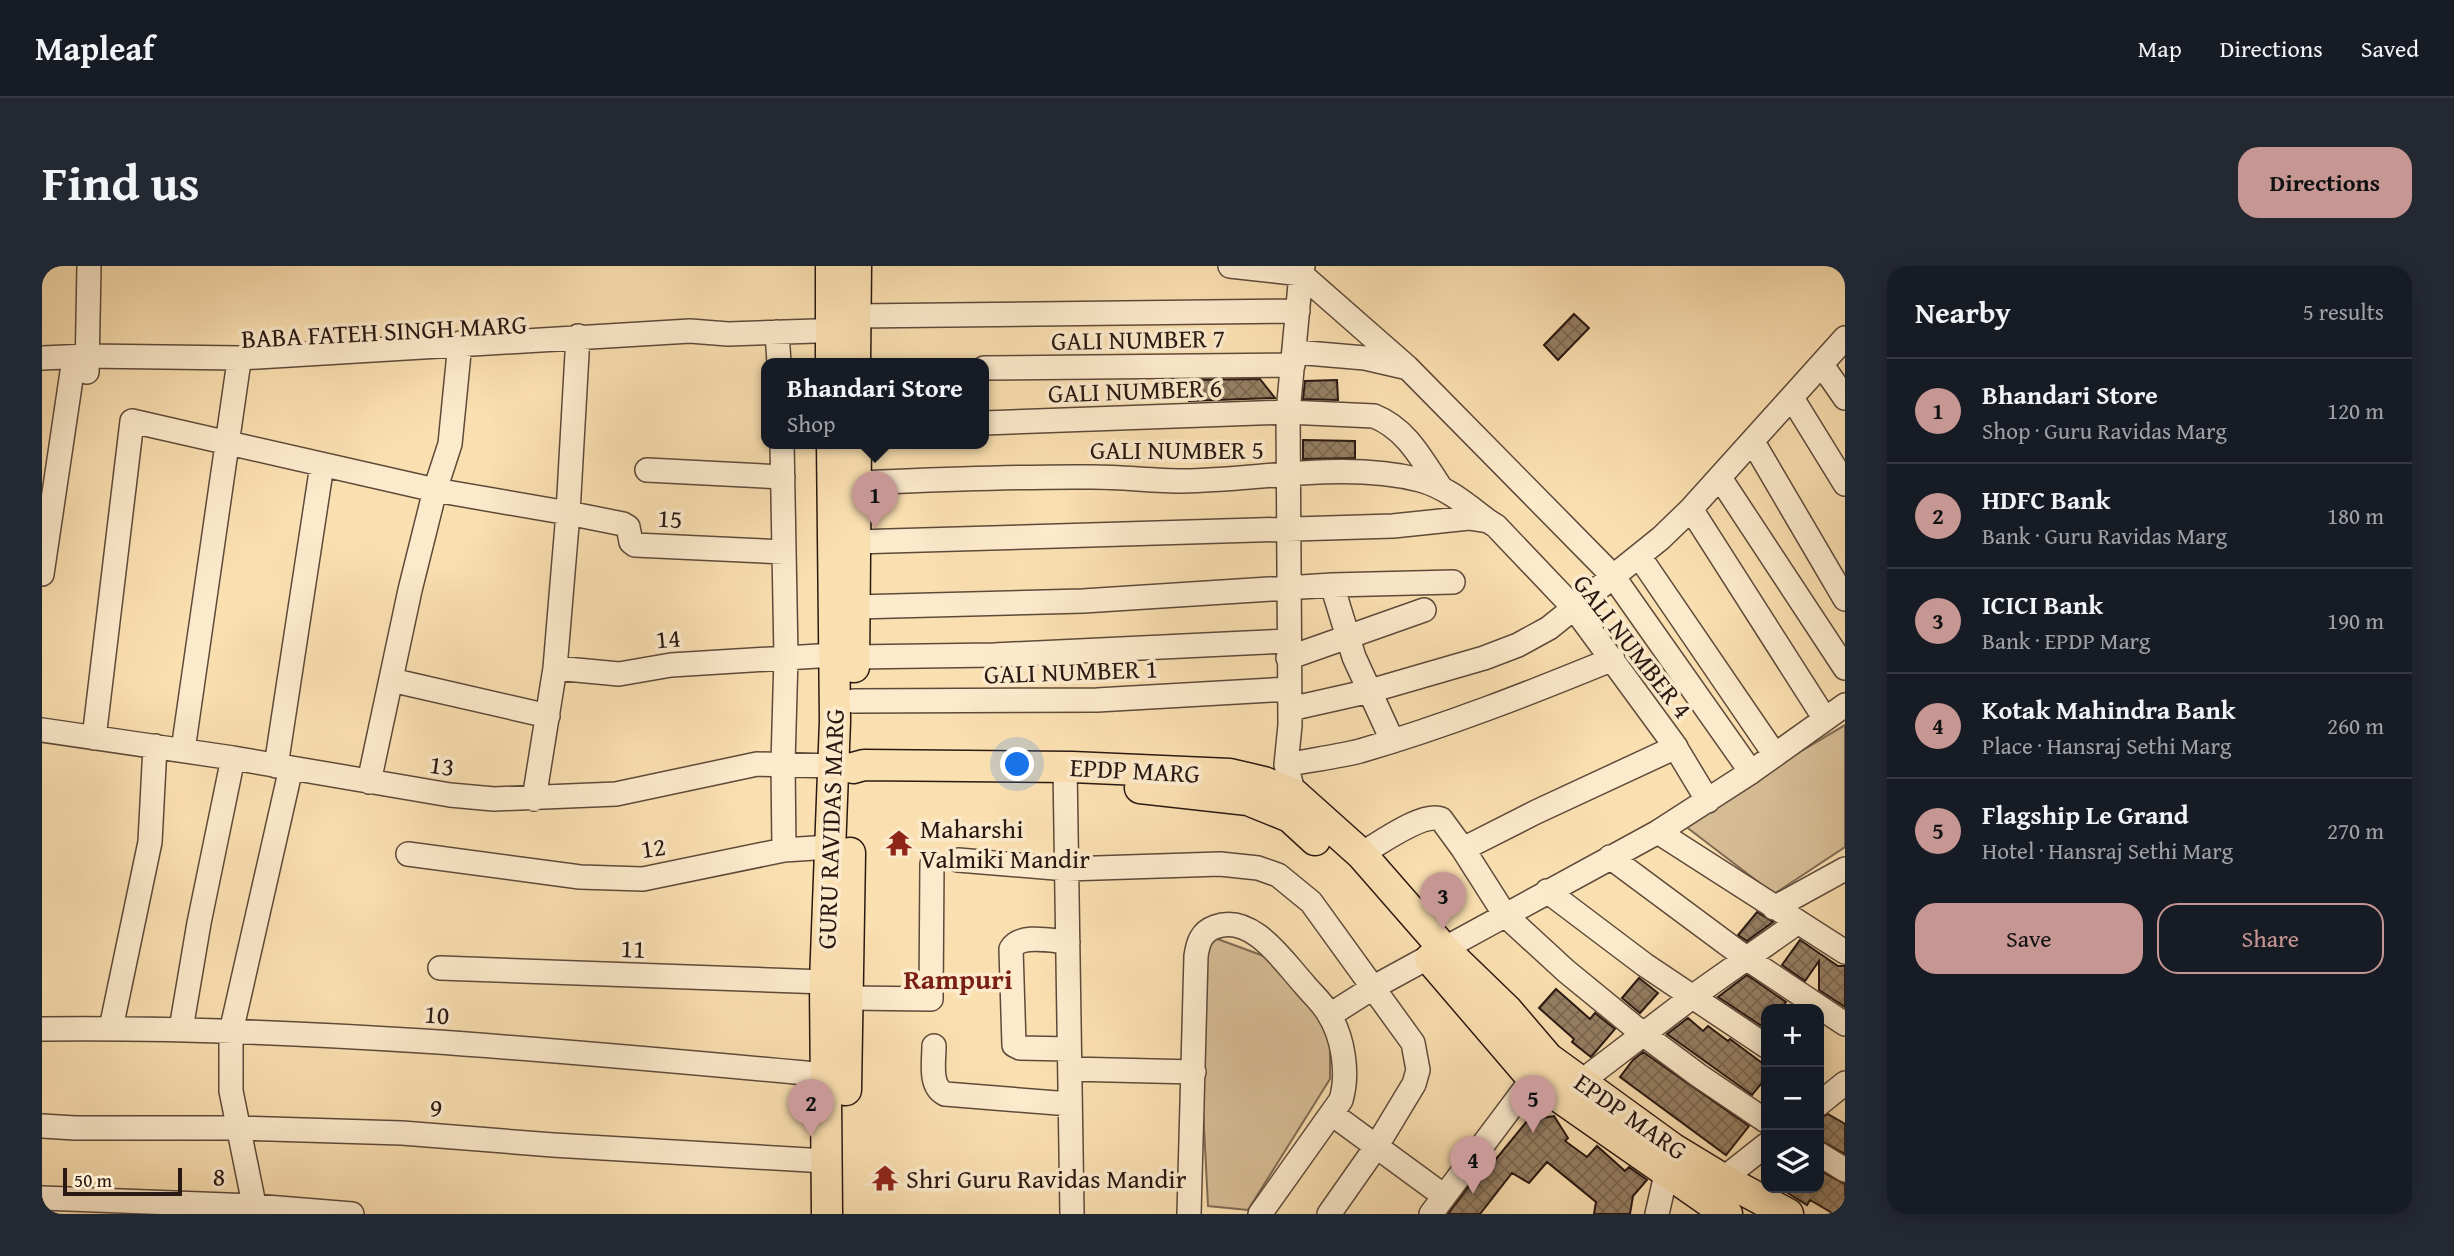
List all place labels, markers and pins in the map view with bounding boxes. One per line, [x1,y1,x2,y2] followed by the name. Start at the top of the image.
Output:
[852,471,898,529] pin: 1
[920,809,1090,878] place label: Maharshi Valmiki Mandir
[884,828,914,858] temple icon: Maharshi Valmiki Mandir
[1420,872,1466,930] pin: 3
[1510,1075,1556,1133] pin: 5
[788,1079,834,1137] pin: 2
[1450,1136,1496,1194] pin: 4
[906,1159,1187,1198] place label: Shri Guru Ravidas Mandir
[870,1163,900,1193] temple icon: Shri Guru Ravidas Mandir

